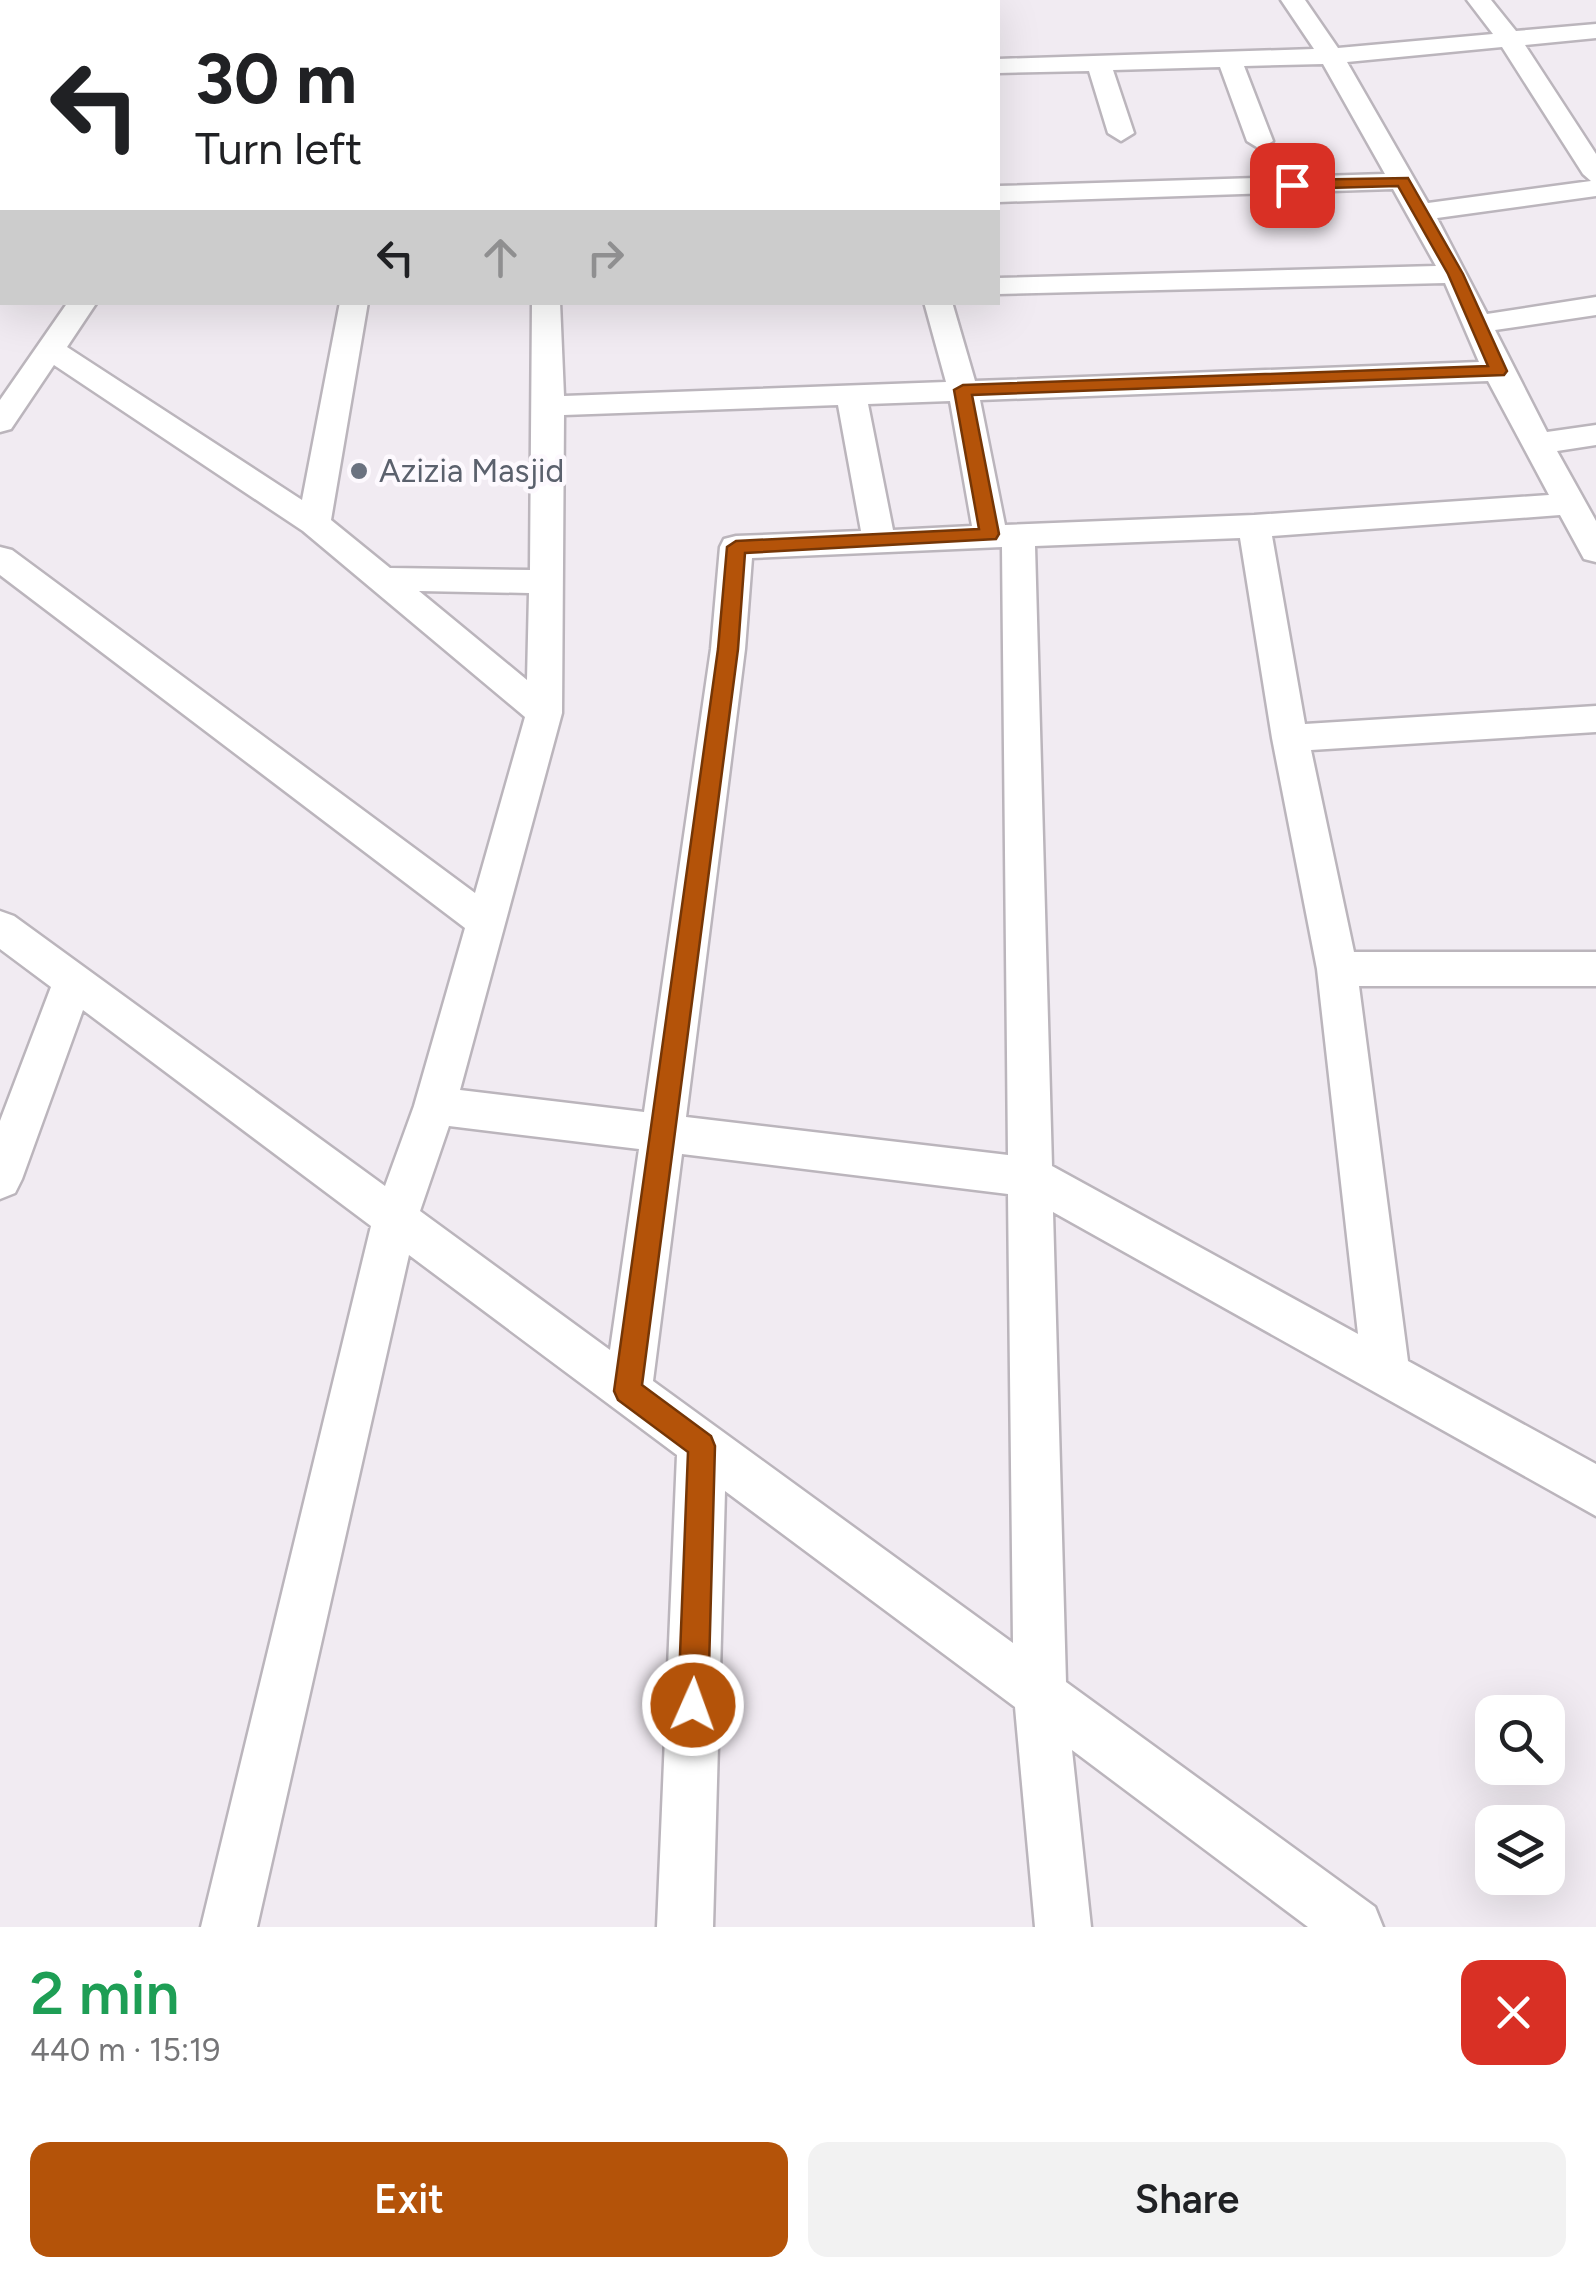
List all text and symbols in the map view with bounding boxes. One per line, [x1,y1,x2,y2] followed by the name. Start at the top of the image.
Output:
[195,36,357,121] text: 30 m
[30,40,160,170] icon: left
[195,121,362,175] text: Turn left
[1250,143,1335,228] pin
[1265,158,1320,213] icon: arrive
[368,230,423,285] icon: left
[473,230,528,285] icon: ahead
[578,230,633,285] icon: right
[379,452,564,490] place label: Azizia Masjid
[348,460,370,482] marker: Azizia Masjid
[641,1653,745,1757] position arrow
[1475,1695,1565,1895] map controls
[1475,1695,1565,1785] button: search
[1475,1805,1565,1895] button: layers
[30,1957,179,2029] text: 2 min
[1461,1960,1566,2065] button: close
[30,2031,220,2069] text: 440 m · 15:19
[30,2142,788,2257] button: Exit
[808,2142,1566,2257] button: Share

